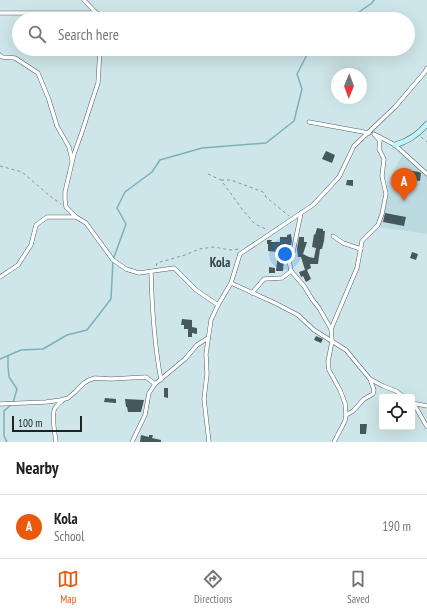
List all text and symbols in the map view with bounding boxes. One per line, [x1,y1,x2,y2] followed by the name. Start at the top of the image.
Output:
[12,12,415,56] search box
[26,23,48,45] icon: search
[58,25,119,44] text: Search here
[331,68,367,104] north arrow
[391,168,417,201] pin: A
[275,244,295,264] your location
[210,254,230,271] district label: Kola
[379,394,415,430] map controls
[379,394,415,430] button: locate
[12,414,82,433] scale bar
[18,416,42,430] text: 100 m
[16,457,59,479] text: Nearby
[54,509,78,528] text: Kola
[26,518,32,535] text: A
[382,518,411,535] text: 190 m
[54,528,84,545] text: School
[57,568,79,606] tab: Map
[194,568,232,606] tab: Directions
[347,568,370,606] tab: Saved

